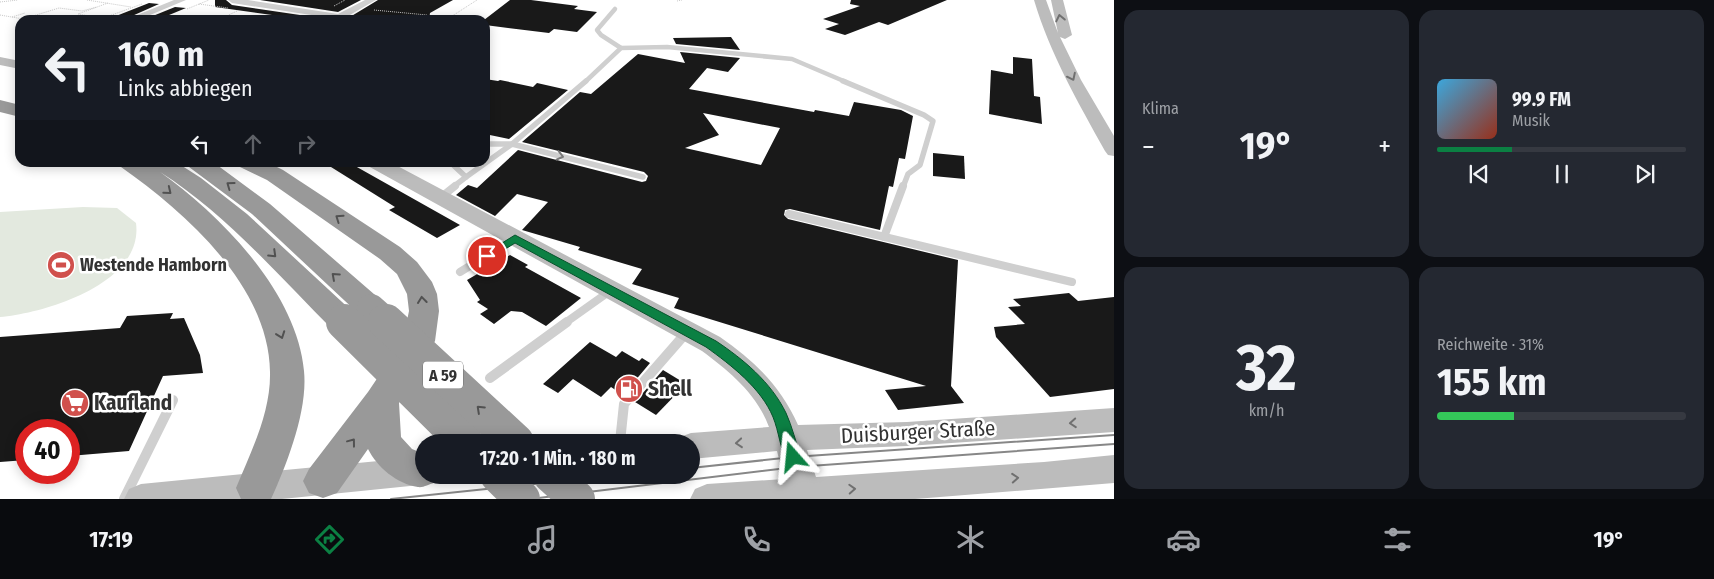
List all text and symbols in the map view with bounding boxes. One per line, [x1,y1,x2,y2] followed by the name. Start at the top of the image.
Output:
[1056,14,1066,23] one-way arrow
[118,33,204,75] text: 160 m
[35,35,100,100] icon: left
[1065,72,1076,81] one-way arrow
[118,75,253,102] text: Links abbiegen
[1512,88,1571,111] text: 99.9 FM
[1142,99,1179,118] text: Klima
[1512,111,1550,130] text: Musik
[1240,123,1293,169] text: 19°
[186,130,214,158] icon: left
[239,130,267,158] icon: ahead
[292,130,320,158] icon: right
[1142,130,1155,163] text: −
[1378,130,1391,163] text: +
[555,150,564,161] one-way arrow
[1465,160,1493,188] icon: previous
[1548,160,1576,188] icon: pause
[1631,160,1659,188] icon: next
[226,182,236,191] one-way arrow
[163,185,172,194] one-way arrow
[336,215,345,224] one-way arrow
[466,235,508,277] pin
[473,242,501,270] icon: arrive
[267,248,276,257] one-way arrow
[46,250,76,280] sports icon: Westende Hamborn
[80,254,227,276] place label: Westende Hamborn
[331,272,340,281] one-way arrow
[418,296,428,304] one-way arrow
[1236,329,1297,407] text: 32
[275,330,285,339] one-way arrow
[1437,335,1544,354] text: Reichweite · 31%
[1437,359,1546,405] text: 155 km
[423,362,463,388] road number: A 59
[614,374,644,404] fuel station icon: Shell
[648,376,692,402] place label: Shell
[60,388,90,418] supermarket icon: Kaufland
[94,390,172,416] place label: Kaufland
[1249,401,1284,420] text: km/h
[477,406,486,415] one-way arrow
[840,415,996,449] street label: Duisburger Straße
[1069,417,1077,428] one-way arrow
[15,419,80,484] speed limit sign: 40
[766,430,818,482] position arrow
[735,437,743,448] one-way arrow
[346,438,355,448] one-way arrow
[480,447,635,470] text: 17:20 · 1 Min. · 180 m
[1011,473,1019,484] one-way arrow
[849,483,857,494] one-way arrow
[312,522,347,557] icon: directions
[525,522,560,557] icon: music
[739,522,774,557] icon: phone
[953,522,988,557] icon: climate
[1166,522,1201,557] icon: car
[1380,522,1415,557] icon: filters
[89,526,133,553] text: 17:19
[1594,526,1625,553] text: 19°

